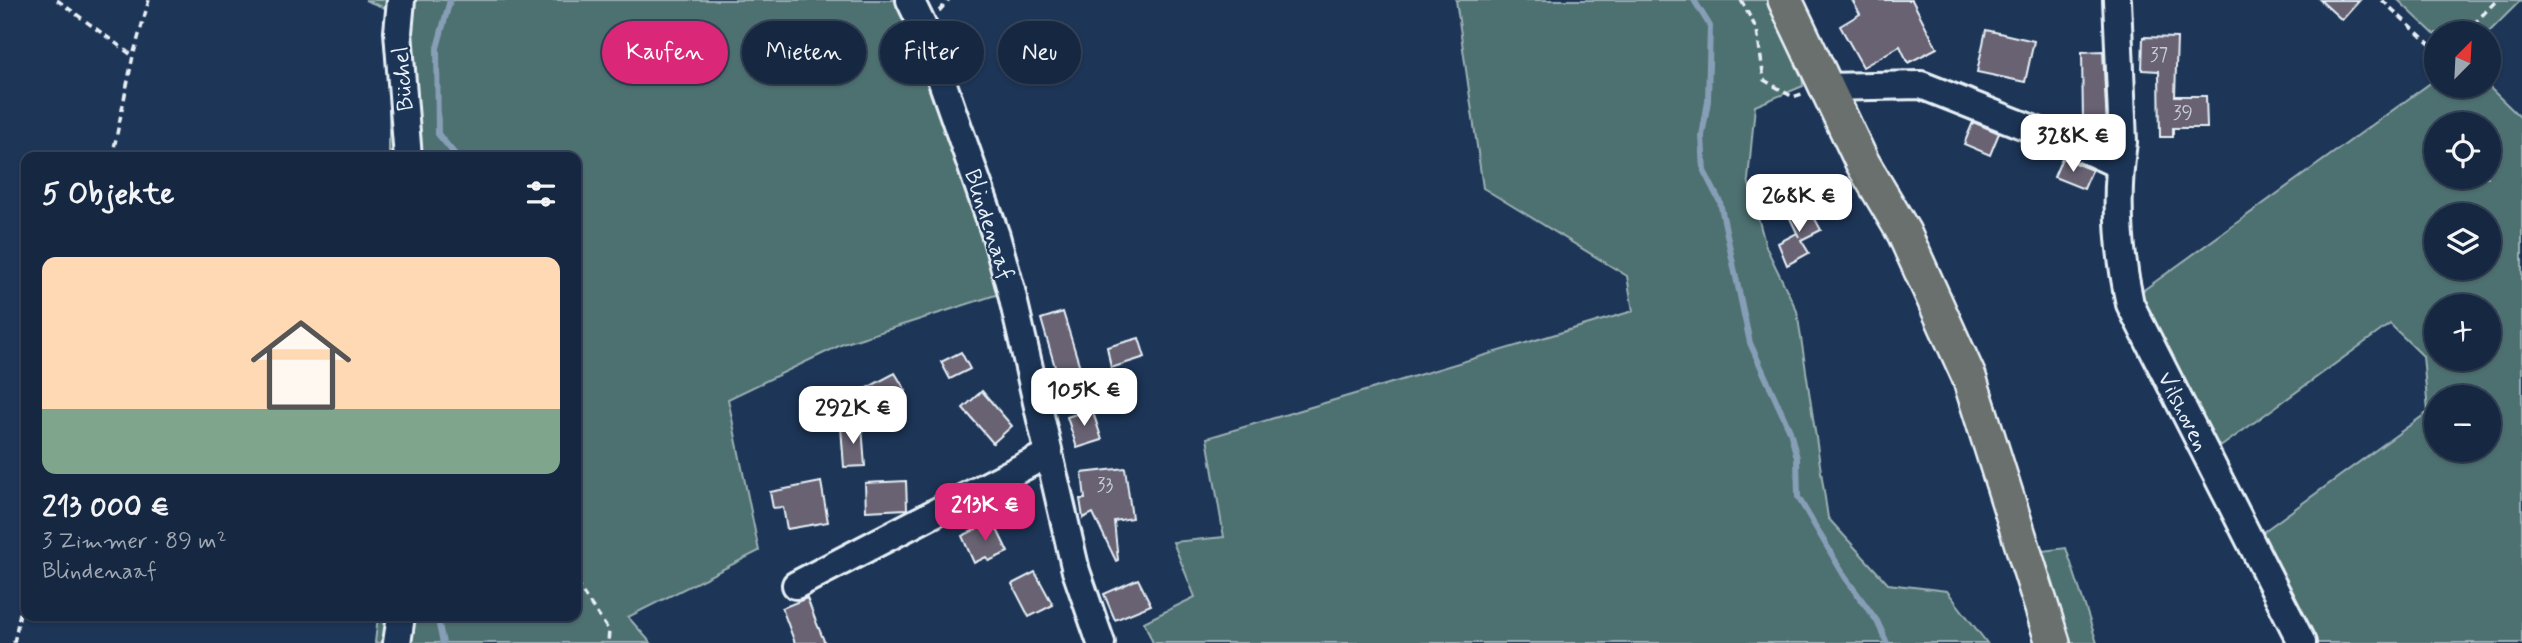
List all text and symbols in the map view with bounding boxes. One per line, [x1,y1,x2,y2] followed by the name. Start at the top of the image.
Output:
[602,21,728,84] chip: Kaufen
[742,21,866,84] chip: Mieten
[880,21,984,84] chip: Filter
[998,21,1081,84] chip: Neu
[2424,21,2501,98] north arrow
[2424,21,2501,462] map controls
[2150,43,2168,68] house number: 37
[386,45,422,112] street label: Büchel
[2173,101,2193,126] house number: 39
[2424,112,2501,189] button: locate
[2016,114,2130,174] pin: 328K €
[2037,122,2109,152] text: 328K €
[956,165,1020,284] street label: Blindenaaf
[1742,174,1856,234] pin: 268K €
[42,175,174,214] text: 5 Objekte
[522,175,560,213] icon: filters
[1762,182,1836,212] text: 268K €
[2424,203,2501,280] button: layers
[2424,294,2501,371] button: +
[238,302,364,428] icon: home
[2149,367,2215,457] street label: Vilshoven
[1027,368,1141,428] pin: 105K €
[1047,376,1121,406] text: 105K €
[2424,385,2501,462] button: −
[796,386,910,446] pin: 292K €
[815,394,891,424] text: 292K €
[1097,473,1113,498] house number: 33
[928,484,1042,543] pin: 213K €
[42,488,170,527] text: 213 000 €
[951,491,1019,521] text: 213K €
[42,527,227,557] text: 3 Zimmer · 89 m²
[42,557,157,587] text: Blindenaaf

